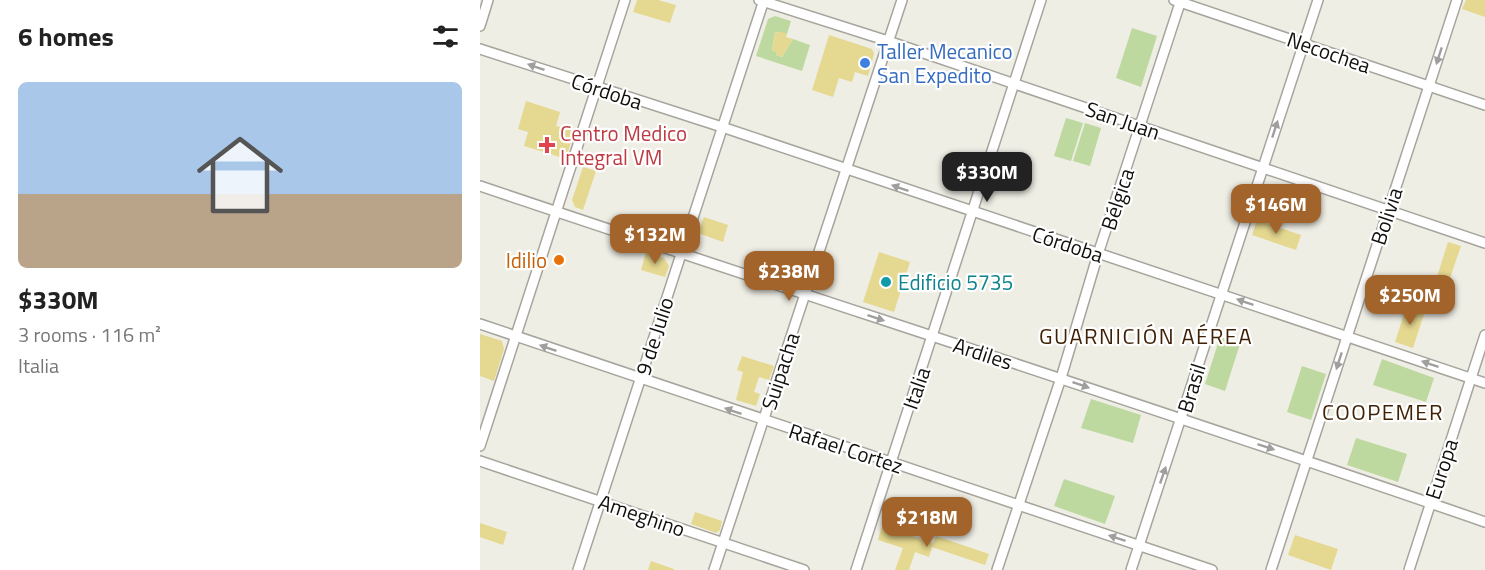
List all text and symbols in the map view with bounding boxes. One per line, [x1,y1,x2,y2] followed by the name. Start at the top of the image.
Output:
[18,17,114,56] text: 6 homes
[429,20,462,53] icon: filters
[1283,23,1375,81] street label: Necochea
[877,35,1013,91] place label: Taller Mecanico San Expedito
[1433,47,1443,65] one-way arrow
[858,56,872,70] marker: Taller Mecanico San Expedito
[526,62,544,72] one-way arrow
[567,64,647,118] street label: Córdoba
[1081,92,1165,148] street label: San Juan
[560,117,687,173] place label: Centro Medico Integral VM
[1271,120,1281,138] one-way arrow
[186,121,294,229] icon: home
[538,136,556,154] marker: Centro Medico Integral VM
[945,152,1029,203] pin: $330M
[956,156,1018,187] text: $330M
[1092,163,1142,234] street label: Bélgica
[891,182,909,192] one-way arrow
[1362,183,1410,249] street label: Bolivia
[1234,184,1318,235] pin: $146M
[1245,188,1307,219] text: $146M
[613,214,697,265] pin: $132M
[1028,217,1108,271] street label: Córdoba
[624,218,686,249] text: $132M
[506,244,547,276] place label: Idilio
[747,251,831,302] pin: $238M
[552,253,566,267] marker: Idilio
[758,255,820,286] text: $238M
[898,266,1013,298] place label: Edificio 5735
[879,275,893,289] marker: Edificio 5735
[1368,275,1452,326] pin: $250M
[1379,279,1441,310] text: $250M
[18,280,99,319] text: $330M
[626,293,682,379] street label: 9 de Julio
[1236,296,1254,306] one-way arrow
[867,314,885,324] one-way arrow
[18,319,161,350] text: 3 rooms · 116 m²
[1039,319,1253,353] district label: GUARNICIÓN AÉREA
[752,328,808,414] street label: Suipacha
[949,328,1017,378] street label: Ardiles
[539,342,557,352] one-way arrow
[18,350,59,381] text: Italia
[1333,352,1343,370] one-way arrow
[1168,359,1214,417] street label: Brasil
[1420,359,1438,369] one-way arrow
[894,362,938,414] street label: Italia
[1072,380,1090,390] one-way arrow
[1322,395,1444,429] district label: COOPEMER
[724,405,742,415] one-way arrow
[785,415,907,481] street label: Rafael Cortez
[1416,434,1466,504] street label: Europa
[1257,443,1275,452] one-way arrow
[1159,466,1168,484] one-way arrow
[594,485,690,545] street label: Ameghino
[885,497,969,548] pin: $218M
[896,501,958,532] text: $218M
[1108,533,1126,542] one-way arrow

